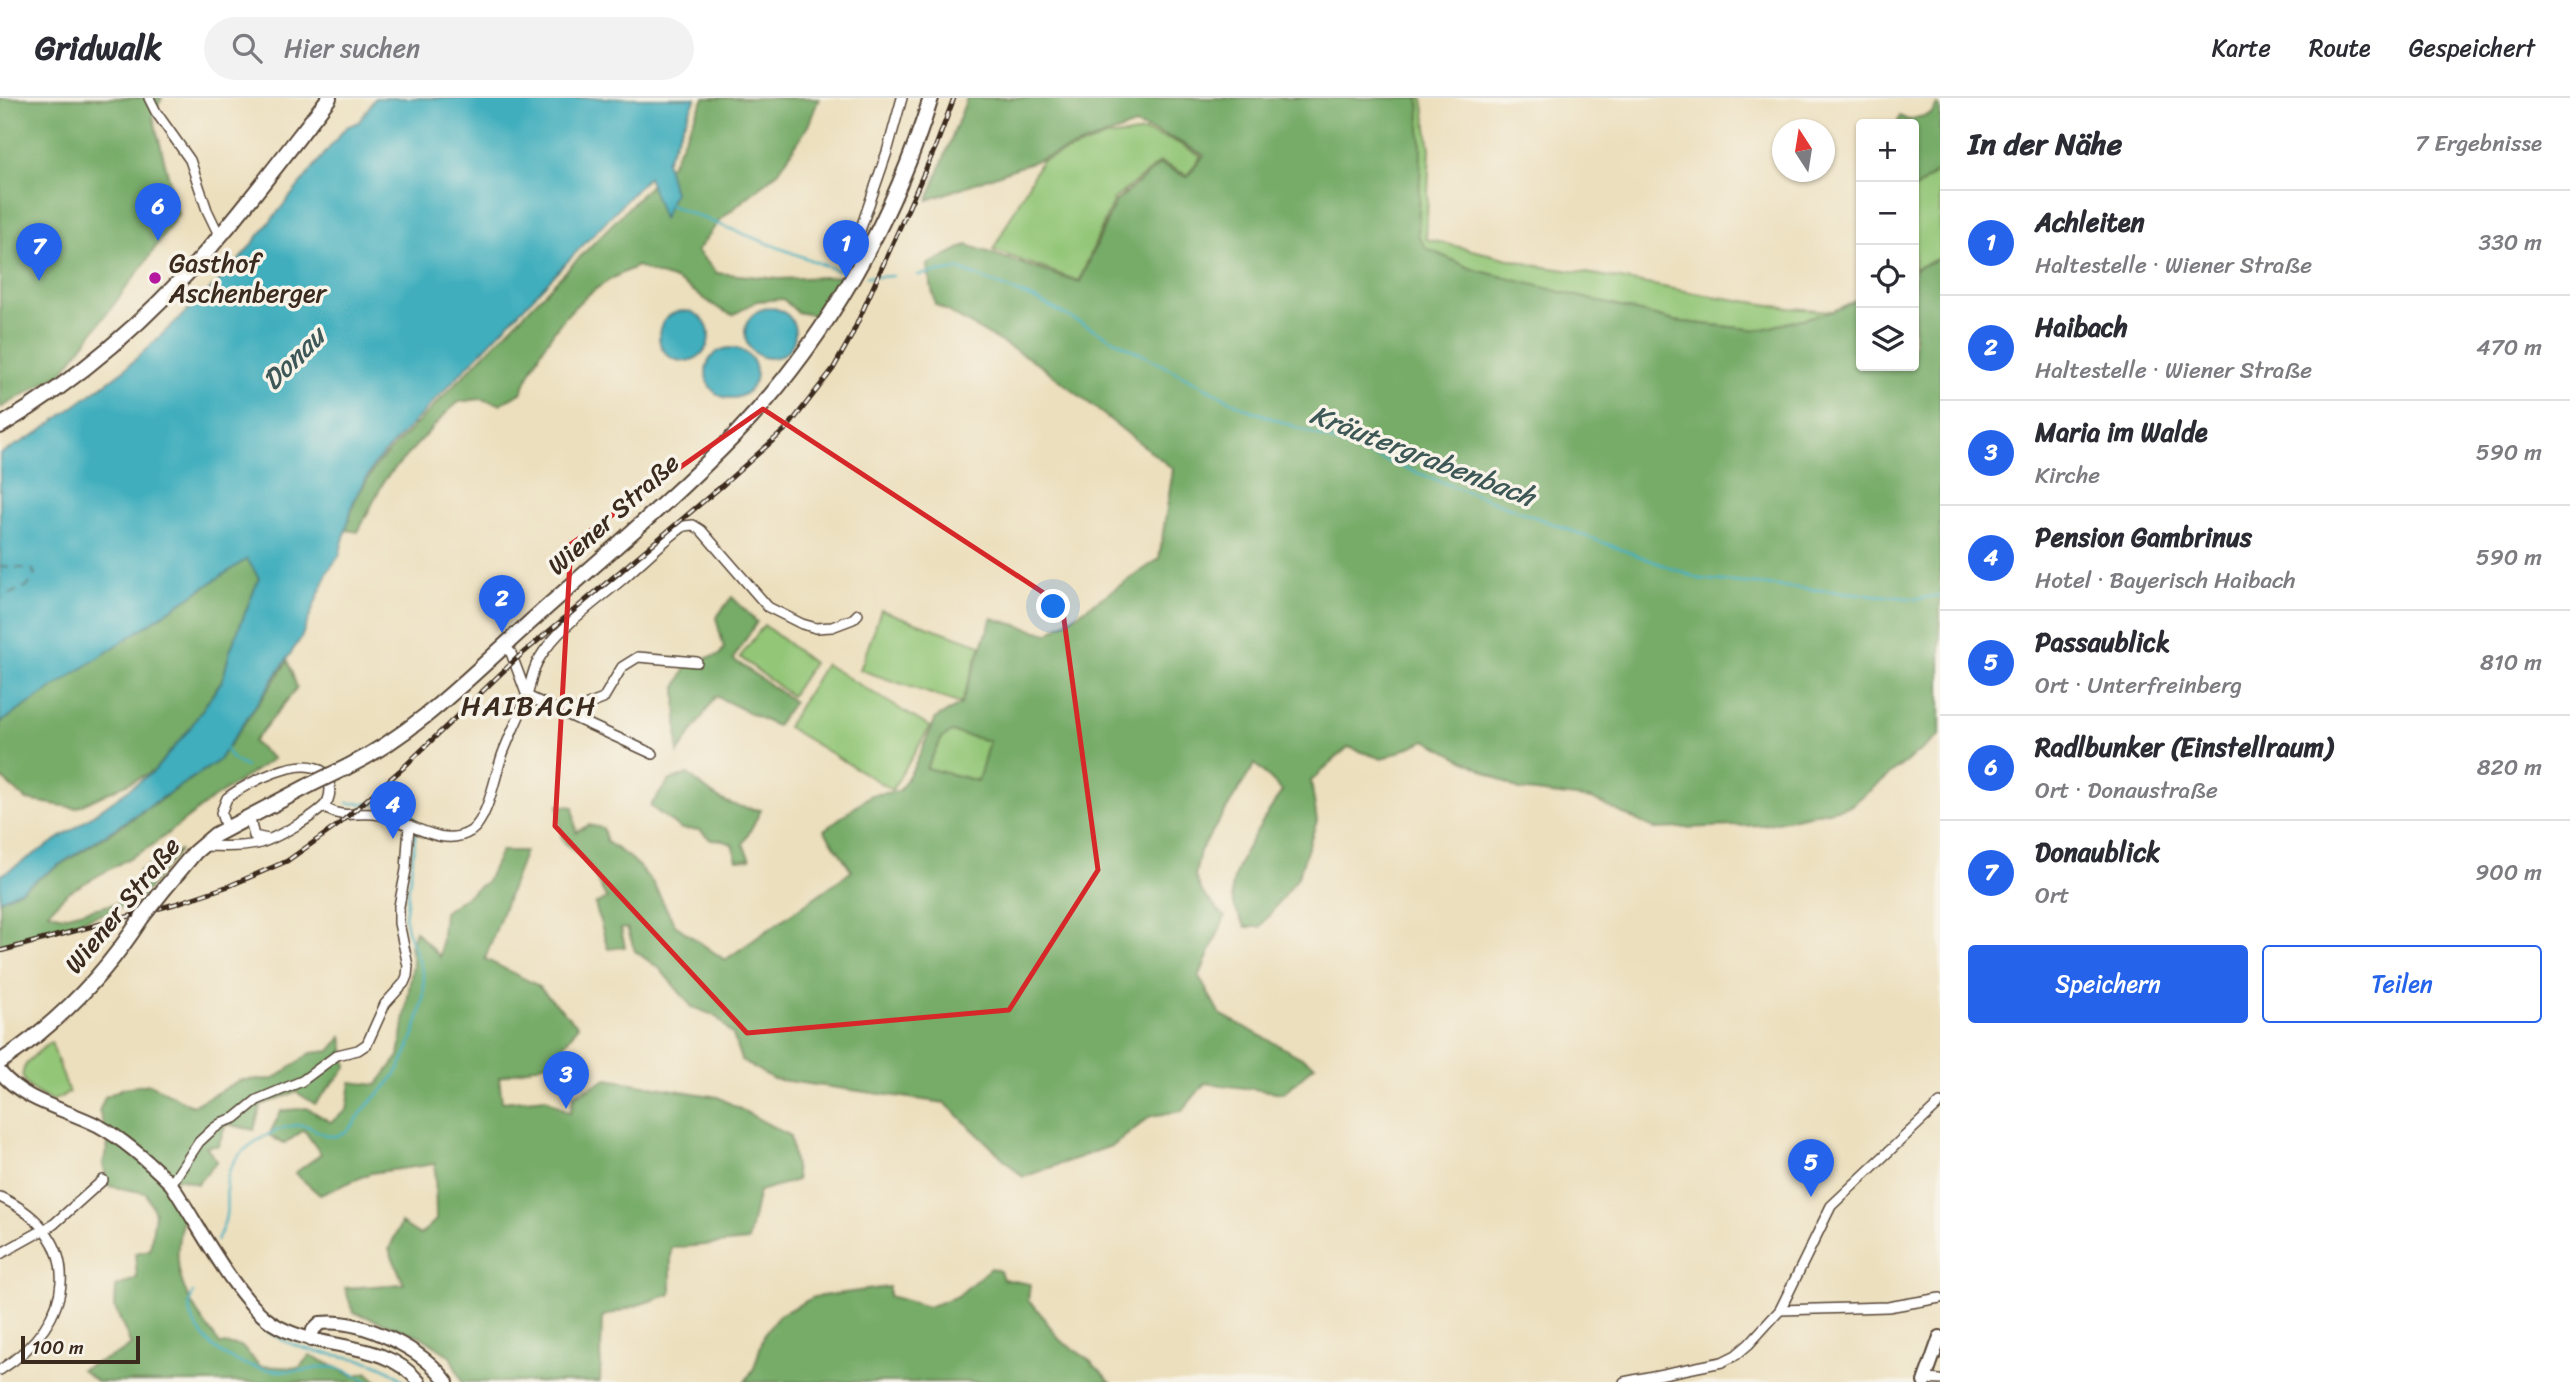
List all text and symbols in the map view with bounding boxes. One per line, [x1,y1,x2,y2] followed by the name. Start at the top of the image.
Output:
[204,17,694,80] search box
[35,19,162,77] text: Gridwalk
[284,25,420,71] text: Hier suchen
[2212,27,2271,69] text: Karte
[2309,27,2371,69] text: Route
[2409,27,2535,69] text: Gespeichert
[228,29,266,67] icon: search
[1968,117,2122,171] text: In der Nähe
[1772,119,1835,182] north arrow
[1856,119,1919,371] map controls
[1856,119,1919,182] button: +
[2415,123,2542,164] text: 7 Ergebnisse
[1856,182,1919,245] button: −
[135,183,181,241] pin: 6
[2035,199,2145,245] text: Achleiten
[823,220,869,278] pin: 1
[1986,222,1996,263] text: 1
[2479,222,2542,263] text: 330 m
[16,223,62,281] pin: 7
[168,240,328,316] place label: Gasthof Aschenberger
[1856,245,1919,308] button: locate
[2035,245,2312,286] text: Haltestelle · Wiener Straße
[147,270,163,286] marker: Gasthof Aschenberger
[2035,304,2128,350] text: Haibach
[1856,308,1919,371] button: layers
[249,312,339,402] water label: Donau
[1984,327,1998,368] text: 2
[2476,327,2542,368] text: 470 m
[2035,350,2312,391] text: Haltestelle · Wiener Straße
[1303,390,1545,522] water label: Kräutergrabenbach
[2035,409,2208,455] text: Maria im Walde
[1985,432,1997,473] text: 3
[2476,432,2542,473] text: 590 m
[536,441,690,587] street label: Wiener Straße
[2035,455,2100,496] text: Kirche
[2035,514,2252,560] text: Pension Gambrinus
[1984,537,1998,578] text: 4
[2476,537,2542,578] text: 590 m
[2035,560,2296,601] text: Hotel · Bayerisch Haibach
[479,575,525,633] pin: 2
[1036,589,1070,623] your location
[2035,619,2170,665] text: Passaublick
[1984,642,1998,683] text: 5
[2480,642,2542,683] text: 810 m
[2035,665,2242,706] text: Ort · Unterfreinberg
[461,681,597,730] district label: HAIBACH
[2035,724,2333,770] text: Radlbunker (Einstellraum)
[1984,747,1998,788] text: 6
[2477,747,2542,788] text: 820 m
[2035,770,2218,811] text: Ort · Donaustraße
[370,781,416,839] pin: 4
[52,826,192,984] street label: Wiener Straße
[2035,829,2160,875] text: Donaublick
[1984,852,1998,893] text: 7
[2475,852,2542,893] text: 900 m
[2035,875,2069,916] text: Ort
[1968,945,2248,1023] button: Speichern
[2262,945,2542,1023] button: Teilen
[543,1051,589,1109] pin: 3
[1788,1139,1834,1197] pin: 5
[32,1331,84,1364] text: 100 m
[21,1333,140,1365] scale bar

